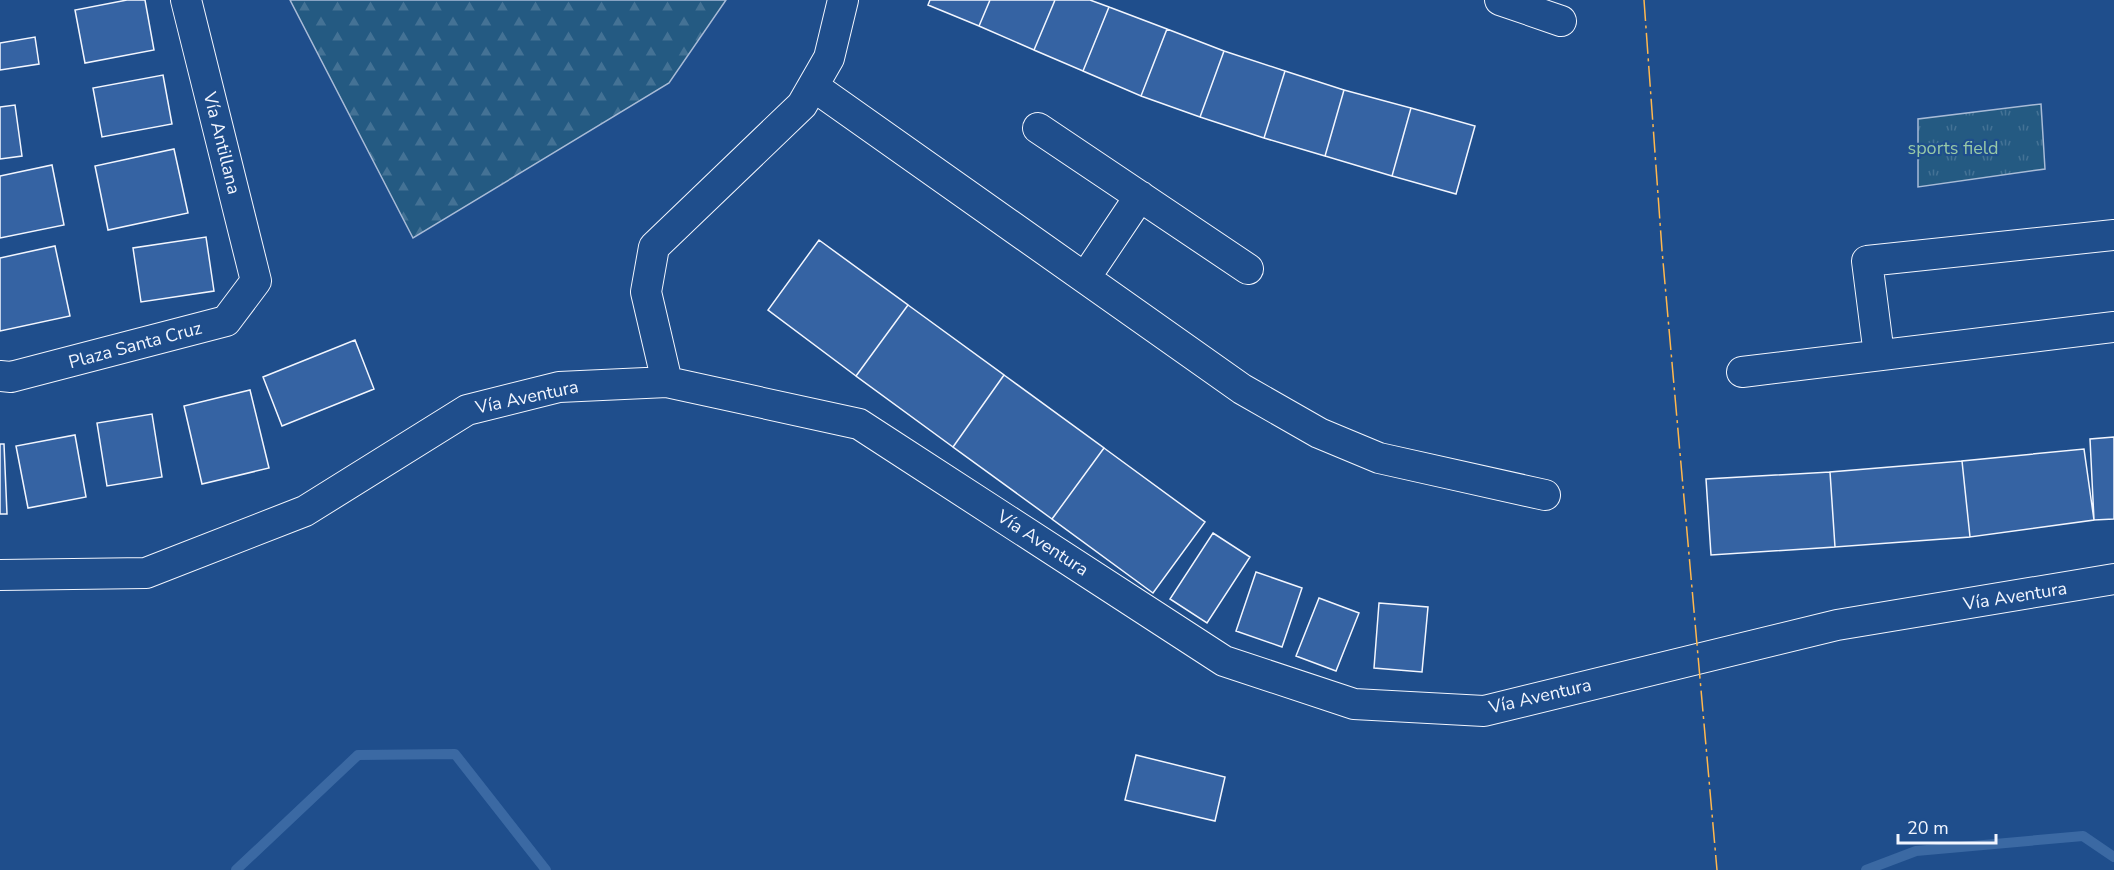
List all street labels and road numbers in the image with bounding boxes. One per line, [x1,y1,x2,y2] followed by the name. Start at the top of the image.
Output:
[197,88,246,197] street label: Vía Antillana
[66,316,204,374] street label: Plaza Santa Cruz
[472,374,581,420] street label: Vía Aventura
[992,504,1093,582] street label: Vía Aventura
[1960,576,2069,616] street label: Vía Aventura
[1485,673,1594,720] street label: Vía Aventura

